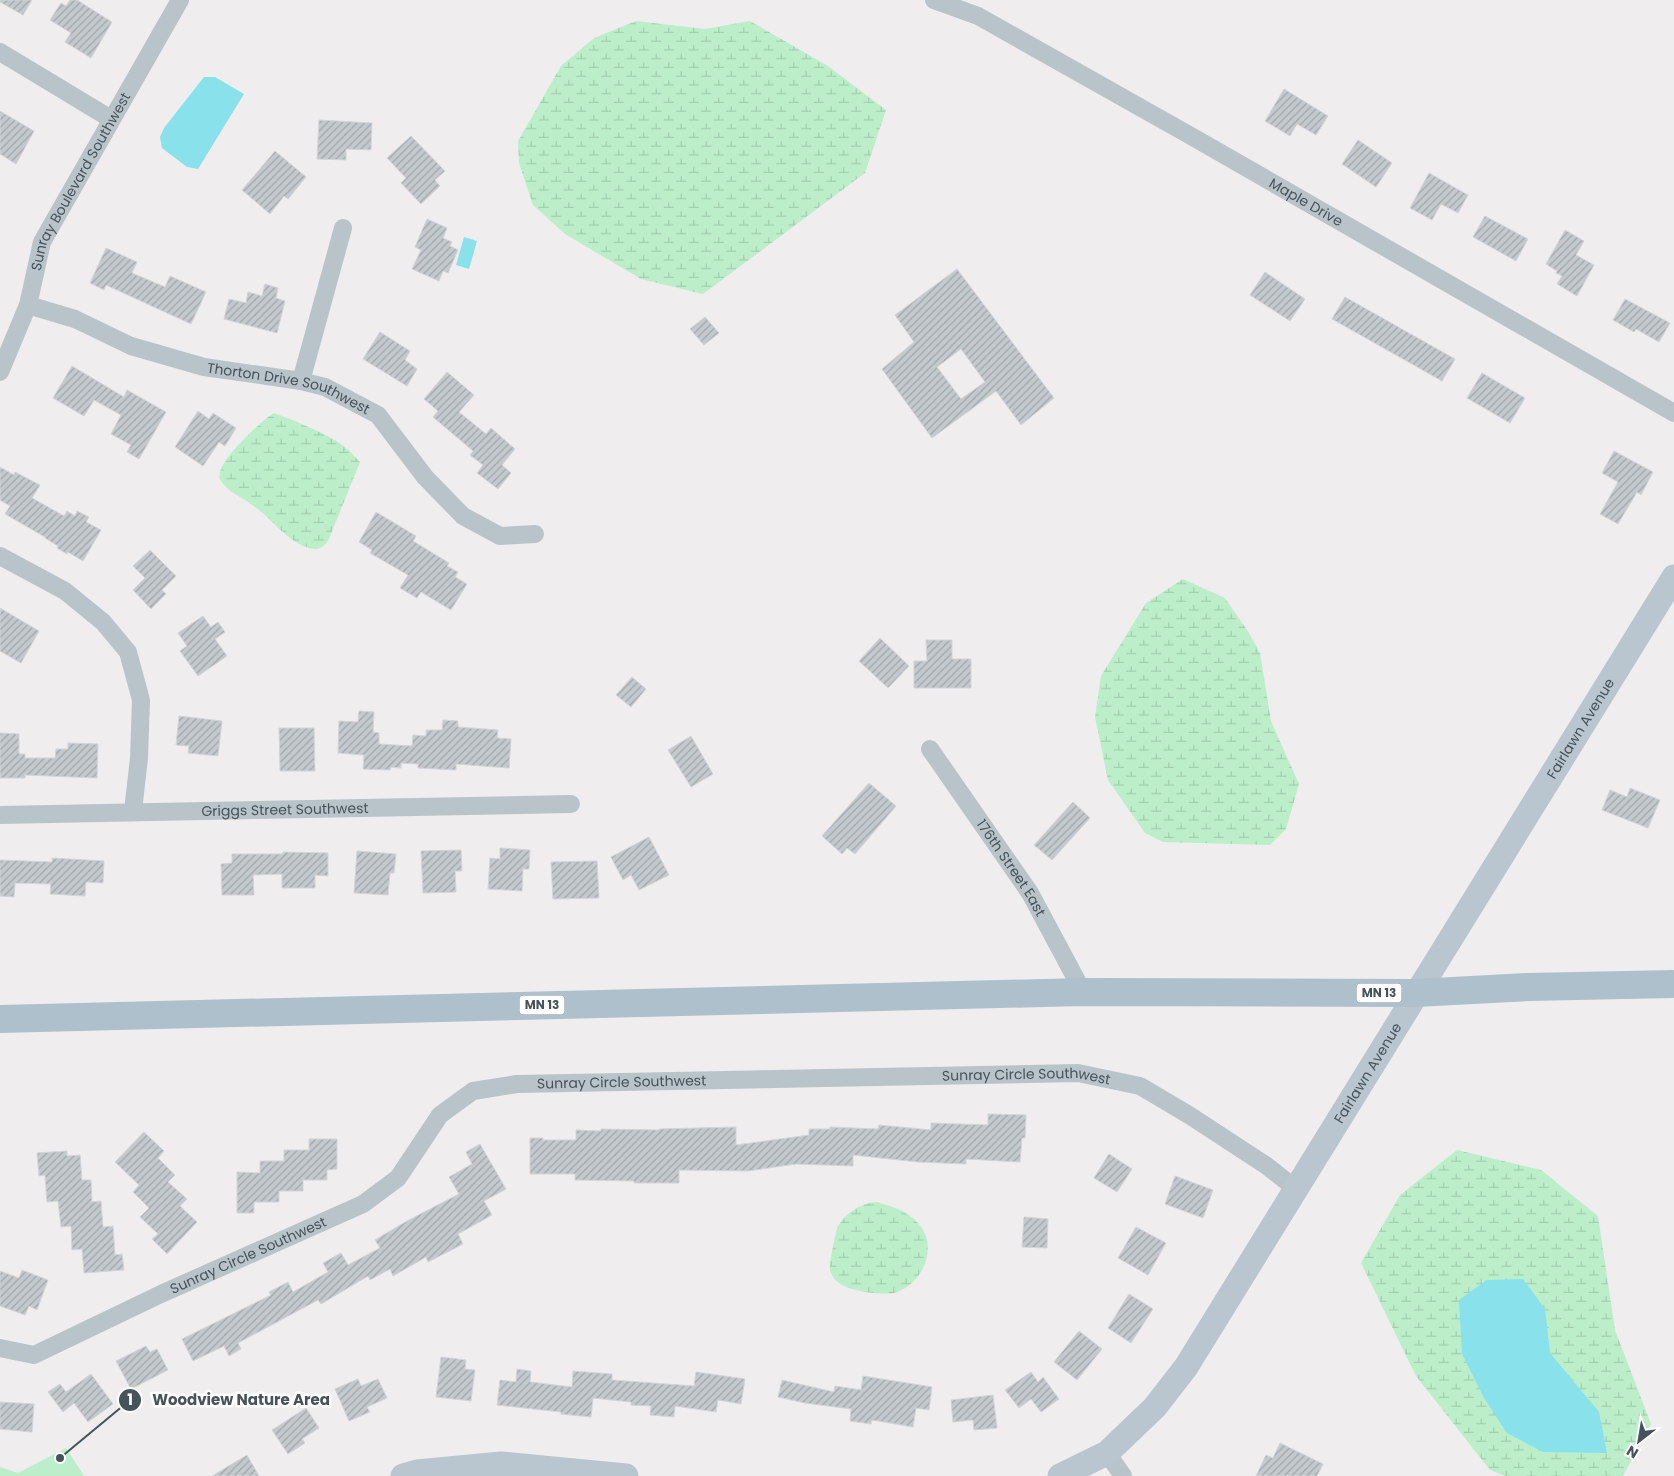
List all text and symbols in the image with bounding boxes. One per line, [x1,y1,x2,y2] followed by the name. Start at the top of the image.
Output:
[26,89,135,273] street label: Sunray Boulevard Southwest
[1266,173,1347,231] street label: Maple Drive
[206,358,374,419] street label: Thorton Drive Southwest
[1542,674,1619,783] street label: Fairlawn Avenue
[201,798,369,821] street label: Griggs Street Southwest
[972,815,1051,920] street label: 176th Street East
[1356,984,1402,1002] road number: MN 13
[520,996,564,1014] road number: MN 13
[1329,1019,1406,1127] street label: Fairlawn Avenue
[942,1063,1112,1090] street label: Sunray Circle Southwest
[537,1070,706,1094] street label: Sunray Circle Southwest
[167,1212,329,1299] street label: Sunray Circle Southwest
[117,1385,340,1415] callout: Woodview Nature Area
[127,1389,133,1410] text: 1
[152,1389,330,1410] text: Woodview Nature Area
[1614,1416,1664,1466] north arrow
[1623,1441,1642,1463] text: N

